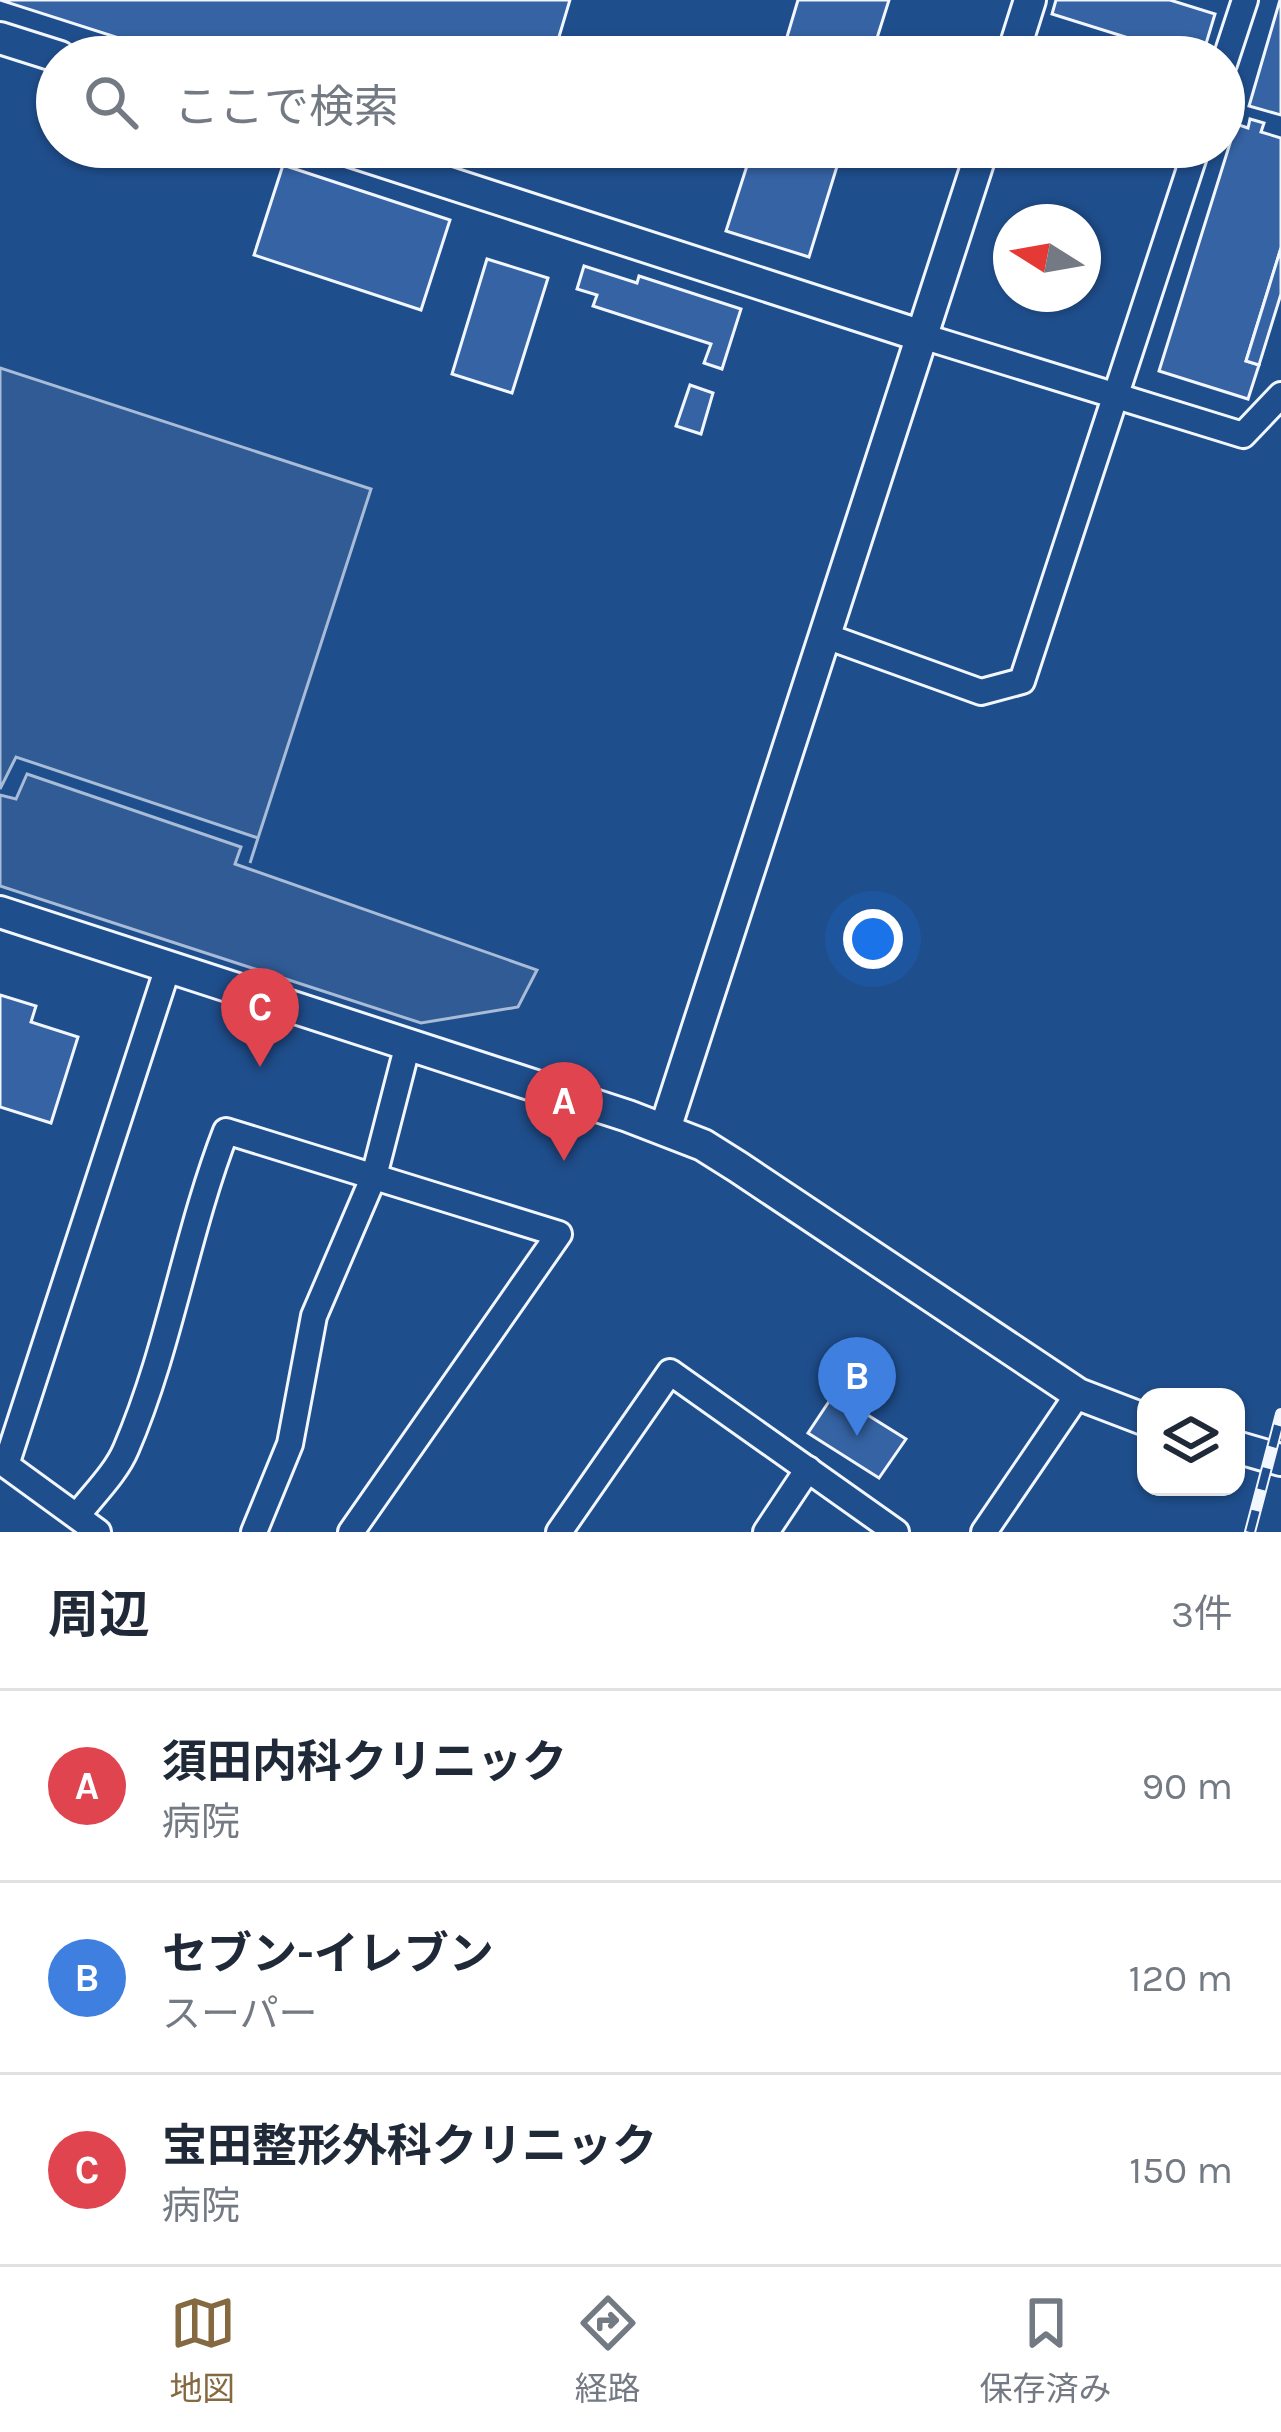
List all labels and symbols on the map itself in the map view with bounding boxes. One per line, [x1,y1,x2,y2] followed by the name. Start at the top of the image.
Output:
[993,204,1101,312] north arrow
[843,909,903,969] your location
[221,968,299,1067] pin: C
[525,1062,603,1161] pin: A
[818,1337,896,1436] pin: B

